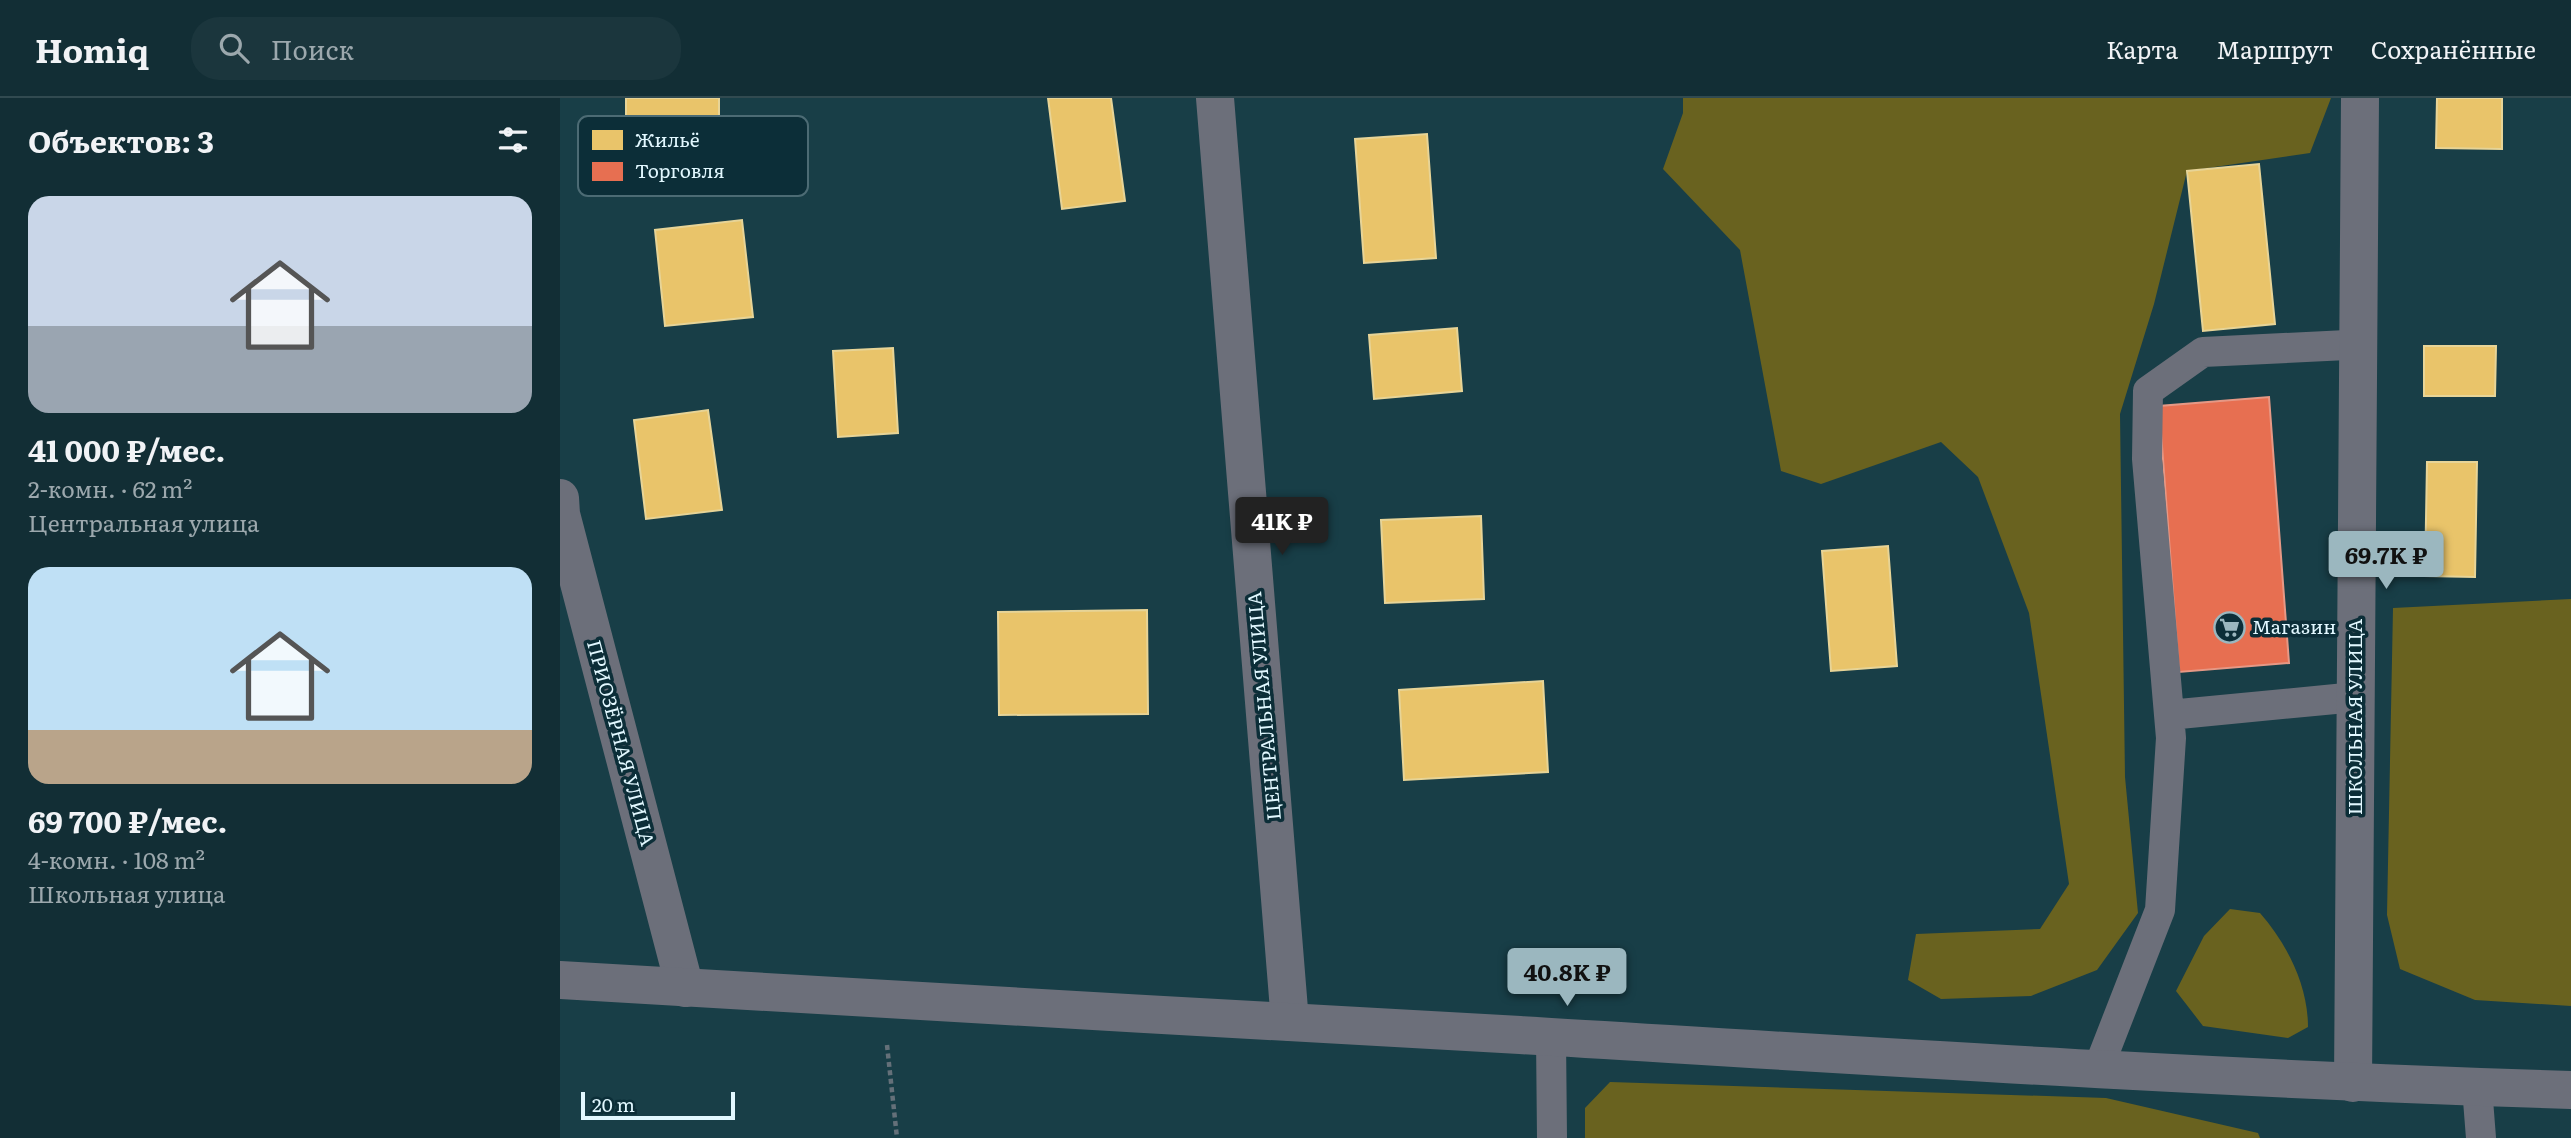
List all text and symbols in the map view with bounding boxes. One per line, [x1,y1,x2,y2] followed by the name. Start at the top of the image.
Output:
[191,17,681,80] search box
[35,24,149,73] text: Homiq
[215,29,253,67] icon: search
[271,29,354,68] text: Поиск
[2106,31,2178,66] text: Карта
[2216,31,2333,66] text: Маршрут
[2371,31,2536,66] text: Сохранённые
[578,116,808,196] legend
[28,118,214,162] text: Объектов: 3
[494,121,532,159] icon: filters
[635,125,700,153] text: Жильё
[635,156,725,184] text: Торговля
[217,242,343,368] icon: home
[28,427,225,471] text: 41 000 ₽/мес.
[28,471,193,505] text: 2-комн. · 62 m²
[1233,498,1331,557] pin: 41K ₽
[1251,503,1313,537] text: 41K ₽
[28,505,259,539] text: Центральная улица
[2321,532,2451,591] pin: 69.7K ₽
[2345,537,2427,571] text: 69.7K ₽
[1239,591,1287,822] street label: ЦЕНТРАЛЬНАЯ УЛИЦА
[2212,610,2246,644] supermarket icon: Магазин
[2252,612,2336,640] place label: Магазин
[217,613,343,739] icon: home
[2340,619,2368,815] street label: ШКОЛЬНАЯ УЛИЦА
[581,637,663,849] street label: ПРИОЗЁРНАЯ УЛИЦА
[28,798,227,842] text: 69 700 ₽/мес.
[28,842,205,876] text: 4-комн. · 108 m²
[28,876,225,910] text: Школьная улица
[1502,948,1632,1008] pin: 40.8K ₽
[1523,954,1611,988] text: 40.8K ₽
[581,1089,735,1121] scale bar
[592,1090,635,1118] text: 20 m

